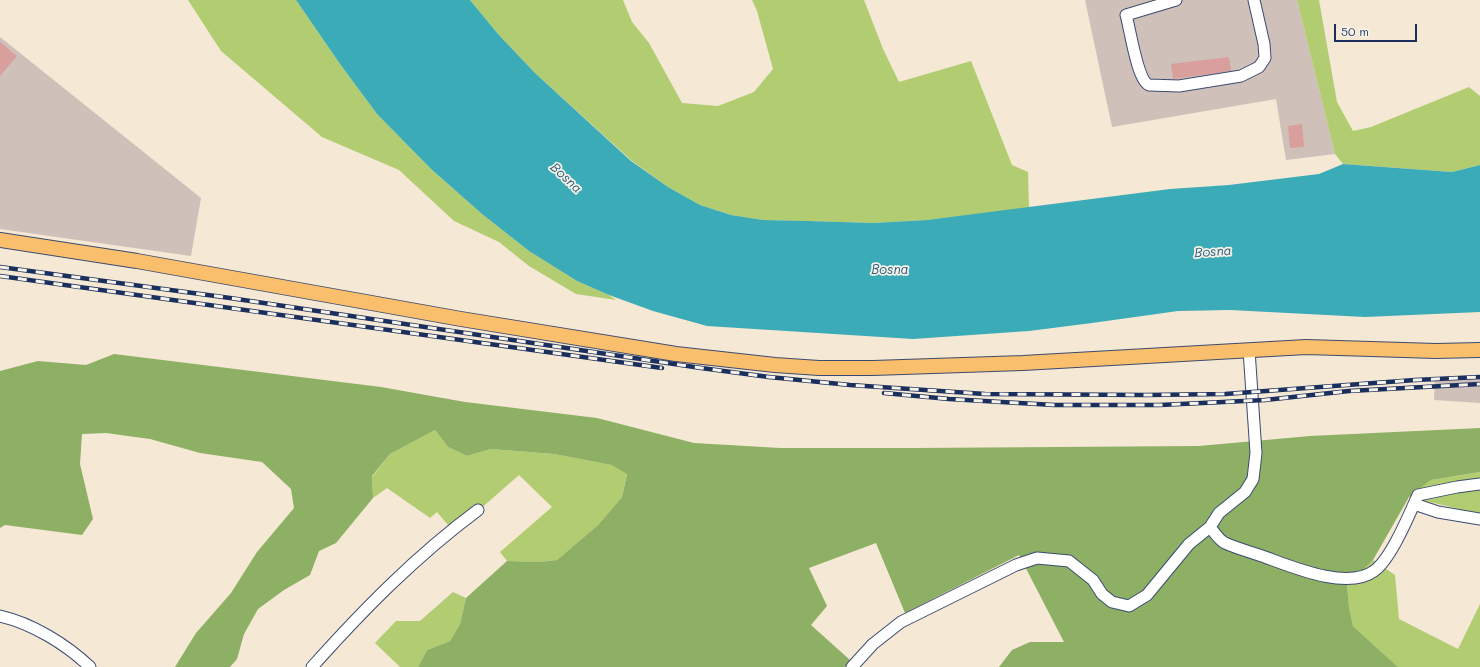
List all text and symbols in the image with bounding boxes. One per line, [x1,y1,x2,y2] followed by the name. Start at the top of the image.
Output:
[1336,16,1419,42] scale bar
[1341,23,1369,39] text: 50 m
[547,160,585,196] water label: Bosna
[1194,243,1232,261] water label: Bosna
[871,262,909,278] water label: Bosna

